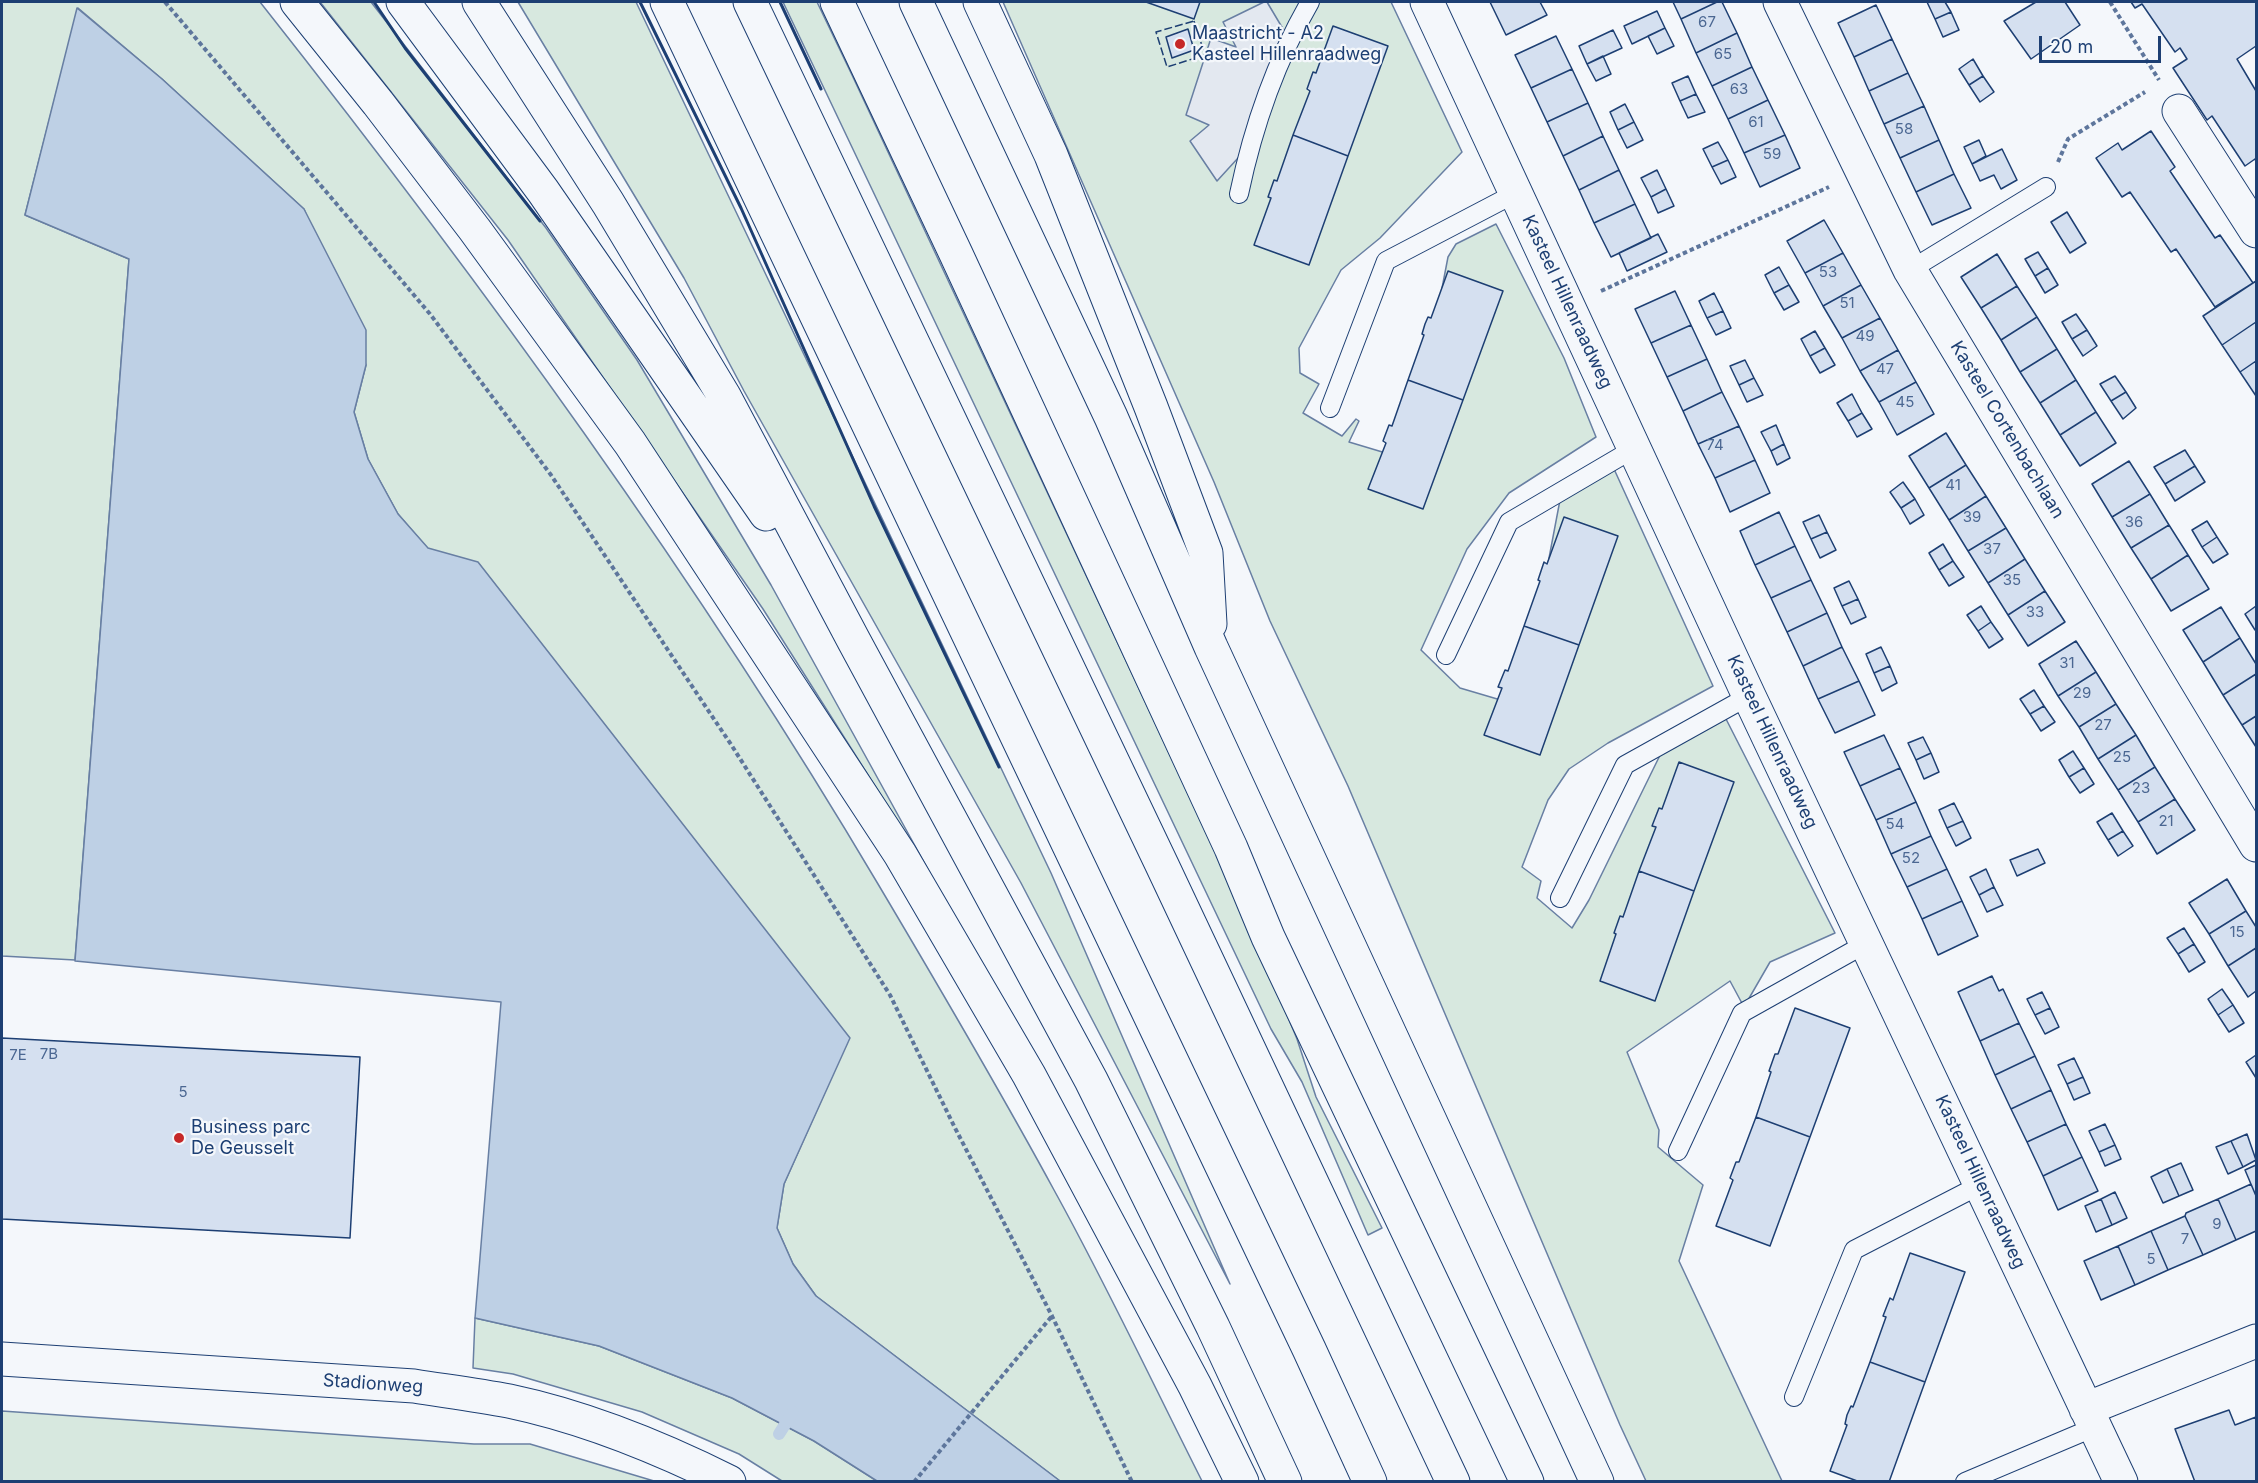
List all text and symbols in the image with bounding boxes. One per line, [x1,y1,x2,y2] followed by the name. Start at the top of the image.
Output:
[1698,13,1716,31] house number: 67
[1192,23,1381,66] place label: Maastricht - A2 Kasteel Hillenraadweg
[2042,24,2164,62] scale bar
[2050,36,2093,57] text: 20 m
[1173,37,1187,51] marker: Maastricht - A2 Kasteel Hillenraadweg
[1714,45,1732,63] house number: 65
[1730,80,1748,98] house number: 63
[1748,113,1764,131] house number: 61
[1895,120,1913,138] house number: 58
[1763,145,1781,163] house number: 59
[1517,212,1617,392] street label: Kasteel Hillenraadweg
[1819,263,1837,281] house number: 53
[1839,294,1855,312] house number: 51
[1856,327,1874,345] house number: 49
[1945,337,2069,523] street label: Kasteel Cortenbachlaan
[1876,360,1894,378] house number: 47
[1896,393,1914,411] house number: 45
[1706,436,1724,454] house number: 74
[1945,476,1961,494] house number: 41
[1963,508,1981,526] house number: 39
[2125,513,2143,531] house number: 36
[1983,540,2001,558] house number: 37
[2003,571,2021,589] house number: 35
[2026,603,2044,621] house number: 33
[1722,652,1822,832] street label: Kasteel Hillenraadweg
[2059,654,2075,672] house number: 31
[2073,684,2091,702] house number: 29
[2094,716,2112,734] house number: 27
[2113,748,2131,766] house number: 25
[2132,779,2150,797] house number: 23
[2158,812,2174,830] house number: 21
[1886,815,1904,833] house number: 54
[1902,849,1920,867] house number: 52
[2229,923,2245,941] house number: 15
[40,1045,58,1063] house number: 7B
[9,1046,27,1064] house number: 7E
[178,1083,188,1101] house number: 5
[1930,1092,2030,1272] street label: Kasteel Hillenraadweg
[191,1117,311,1160] place label: Business parc De Geusselt
[172,1131,186,1145] marker: Business parc De Geusselt
[2212,1215,2222,1233] house number: 9
[2181,1230,2189,1248] house number: 7
[2146,1250,2156,1268] house number: 5
[322,1370,424,1398] street label: Stadionweg

